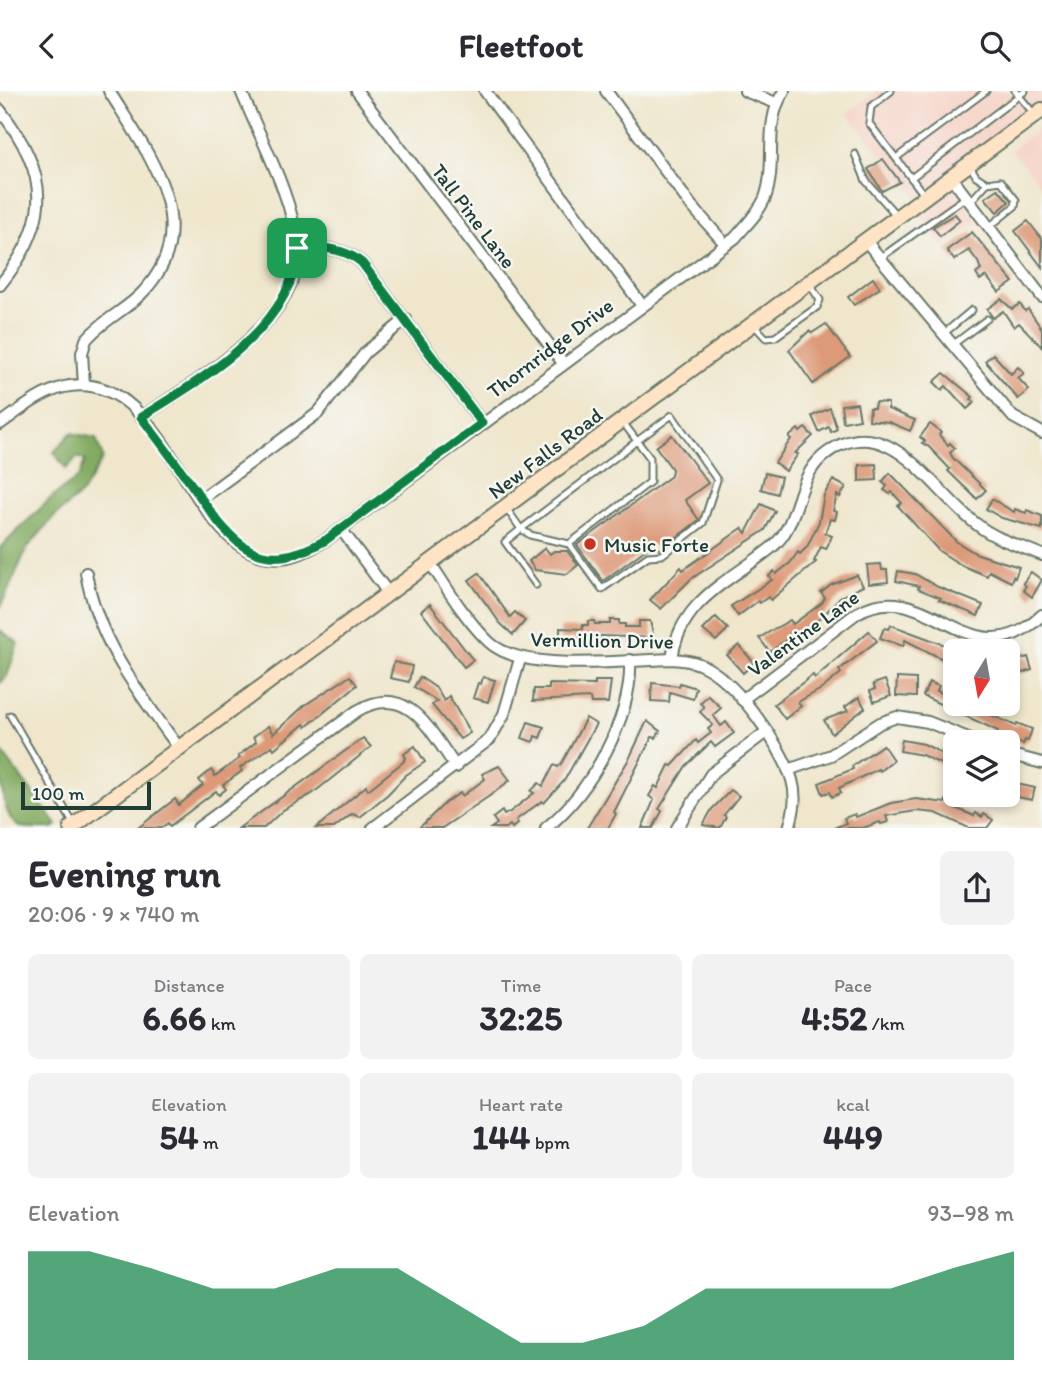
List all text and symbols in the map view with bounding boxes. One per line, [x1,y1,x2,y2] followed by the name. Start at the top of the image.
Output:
[28,27,66,65] icon: back
[459,27,583,65] text: Fleetfoot
[976,27,1014,65] icon: search
[426,159,522,273] street label: Tall Pine Lane
[267,218,327,278] pin
[278,229,316,267] icon: arrive
[482,292,618,404] street label: Thornridge Drive
[483,402,607,504] street label: New Falls Road
[604,532,709,557] place label: Music Forte
[582,536,598,552] marker: Music Forte
[742,584,864,682] street label: Valentine Lane
[530,626,674,654] street label: Vermillion Drive
[943,639,1020,716] north arrow
[943,639,1020,807] map controls
[943,730,1020,807] button: layers
[21,779,150,811] scale bar
[32,782,84,805] text: 100 m
[28,851,221,897] text: Evening run
[940,851,1014,925] button: share
[28,900,200,928] text: 20:06 · 9 × 740 m
[153,974,225,997] text: Distance
[501,974,541,997] text: Time
[834,974,872,997] text: Pace
[142,997,206,1039] text: 6.66
[480,997,562,1039] text: 32:25
[801,997,868,1039] text: 4:52
[206,1012,236,1035] text: km
[868,1012,905,1035] text: /km
[151,1093,227,1116] text: Elevation
[479,1093,563,1116] text: Heart rate
[836,1093,870,1116] text: kcal
[159,1116,199,1158] text: 54
[472,1116,530,1158] text: 144
[823,1116,883,1158] text: 449
[199,1131,219,1154] text: m
[530,1131,570,1154] text: bpm
[28,1199,119,1227] text: Elevation
[927,1199,1014,1227] text: 93–98 m

